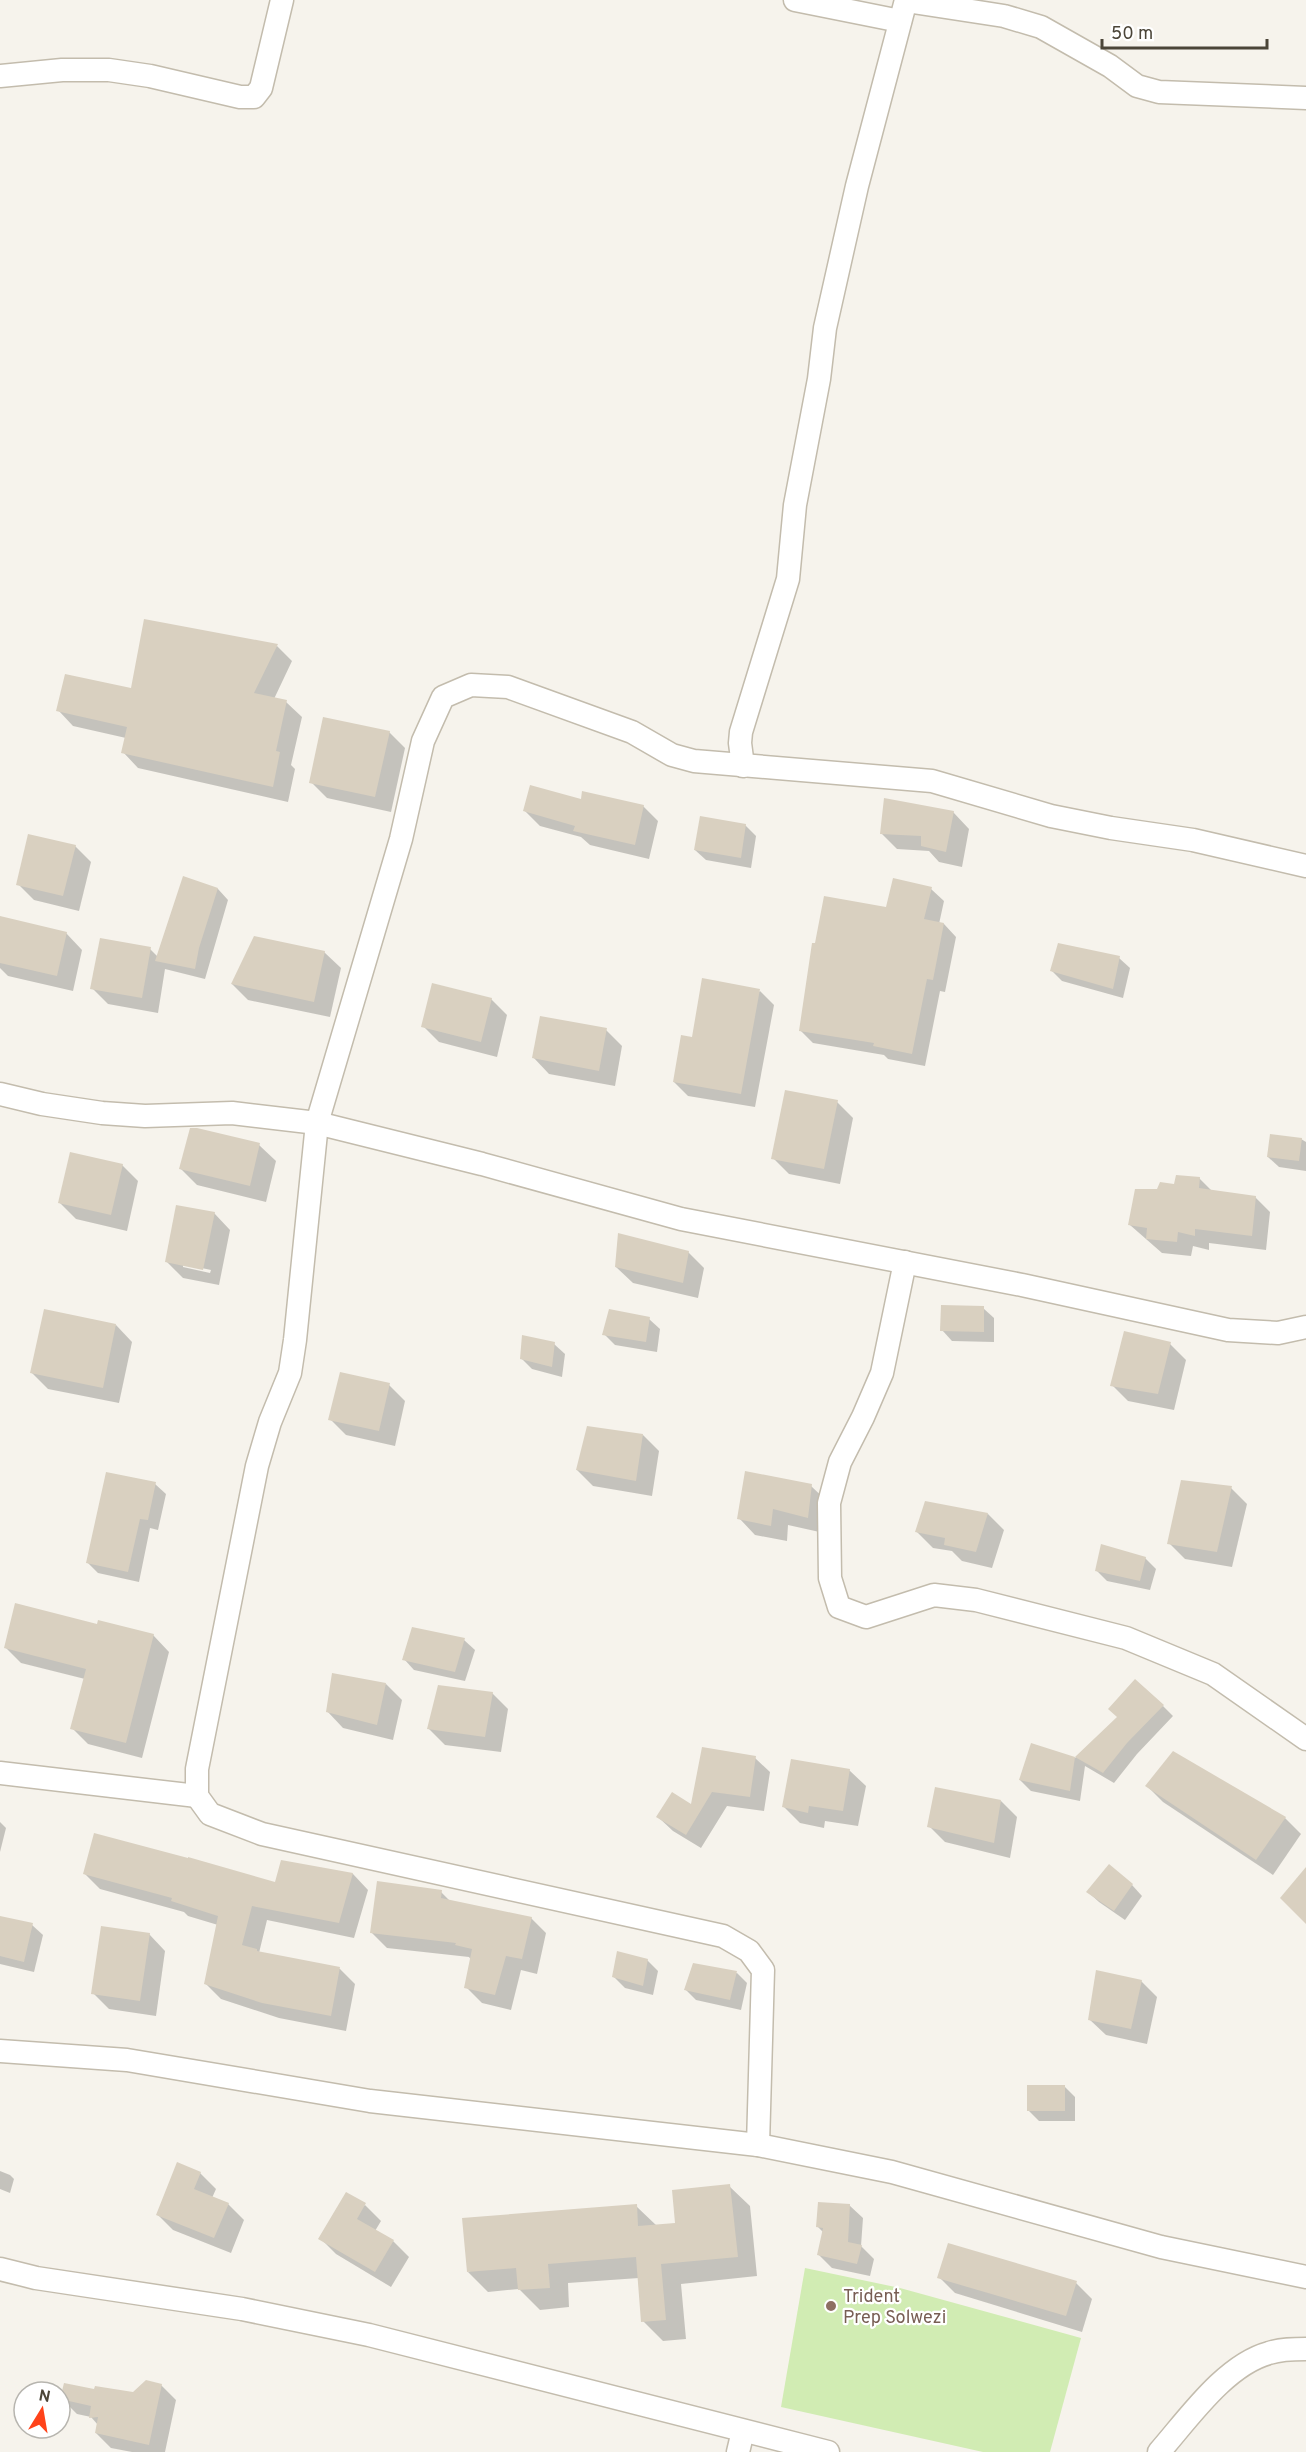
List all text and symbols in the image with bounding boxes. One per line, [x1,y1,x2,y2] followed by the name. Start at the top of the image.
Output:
[1102,12,1267,50] scale bar
[1111,23,1153,46] text: 50 m
[843,2286,946,2330] place label: Trident Prep Solwezi
[824,2299,838,2313] marker: Trident Prep Solwezi
[12,2380,72,2440] north arrow
[37,2386,52,2408] text: N

